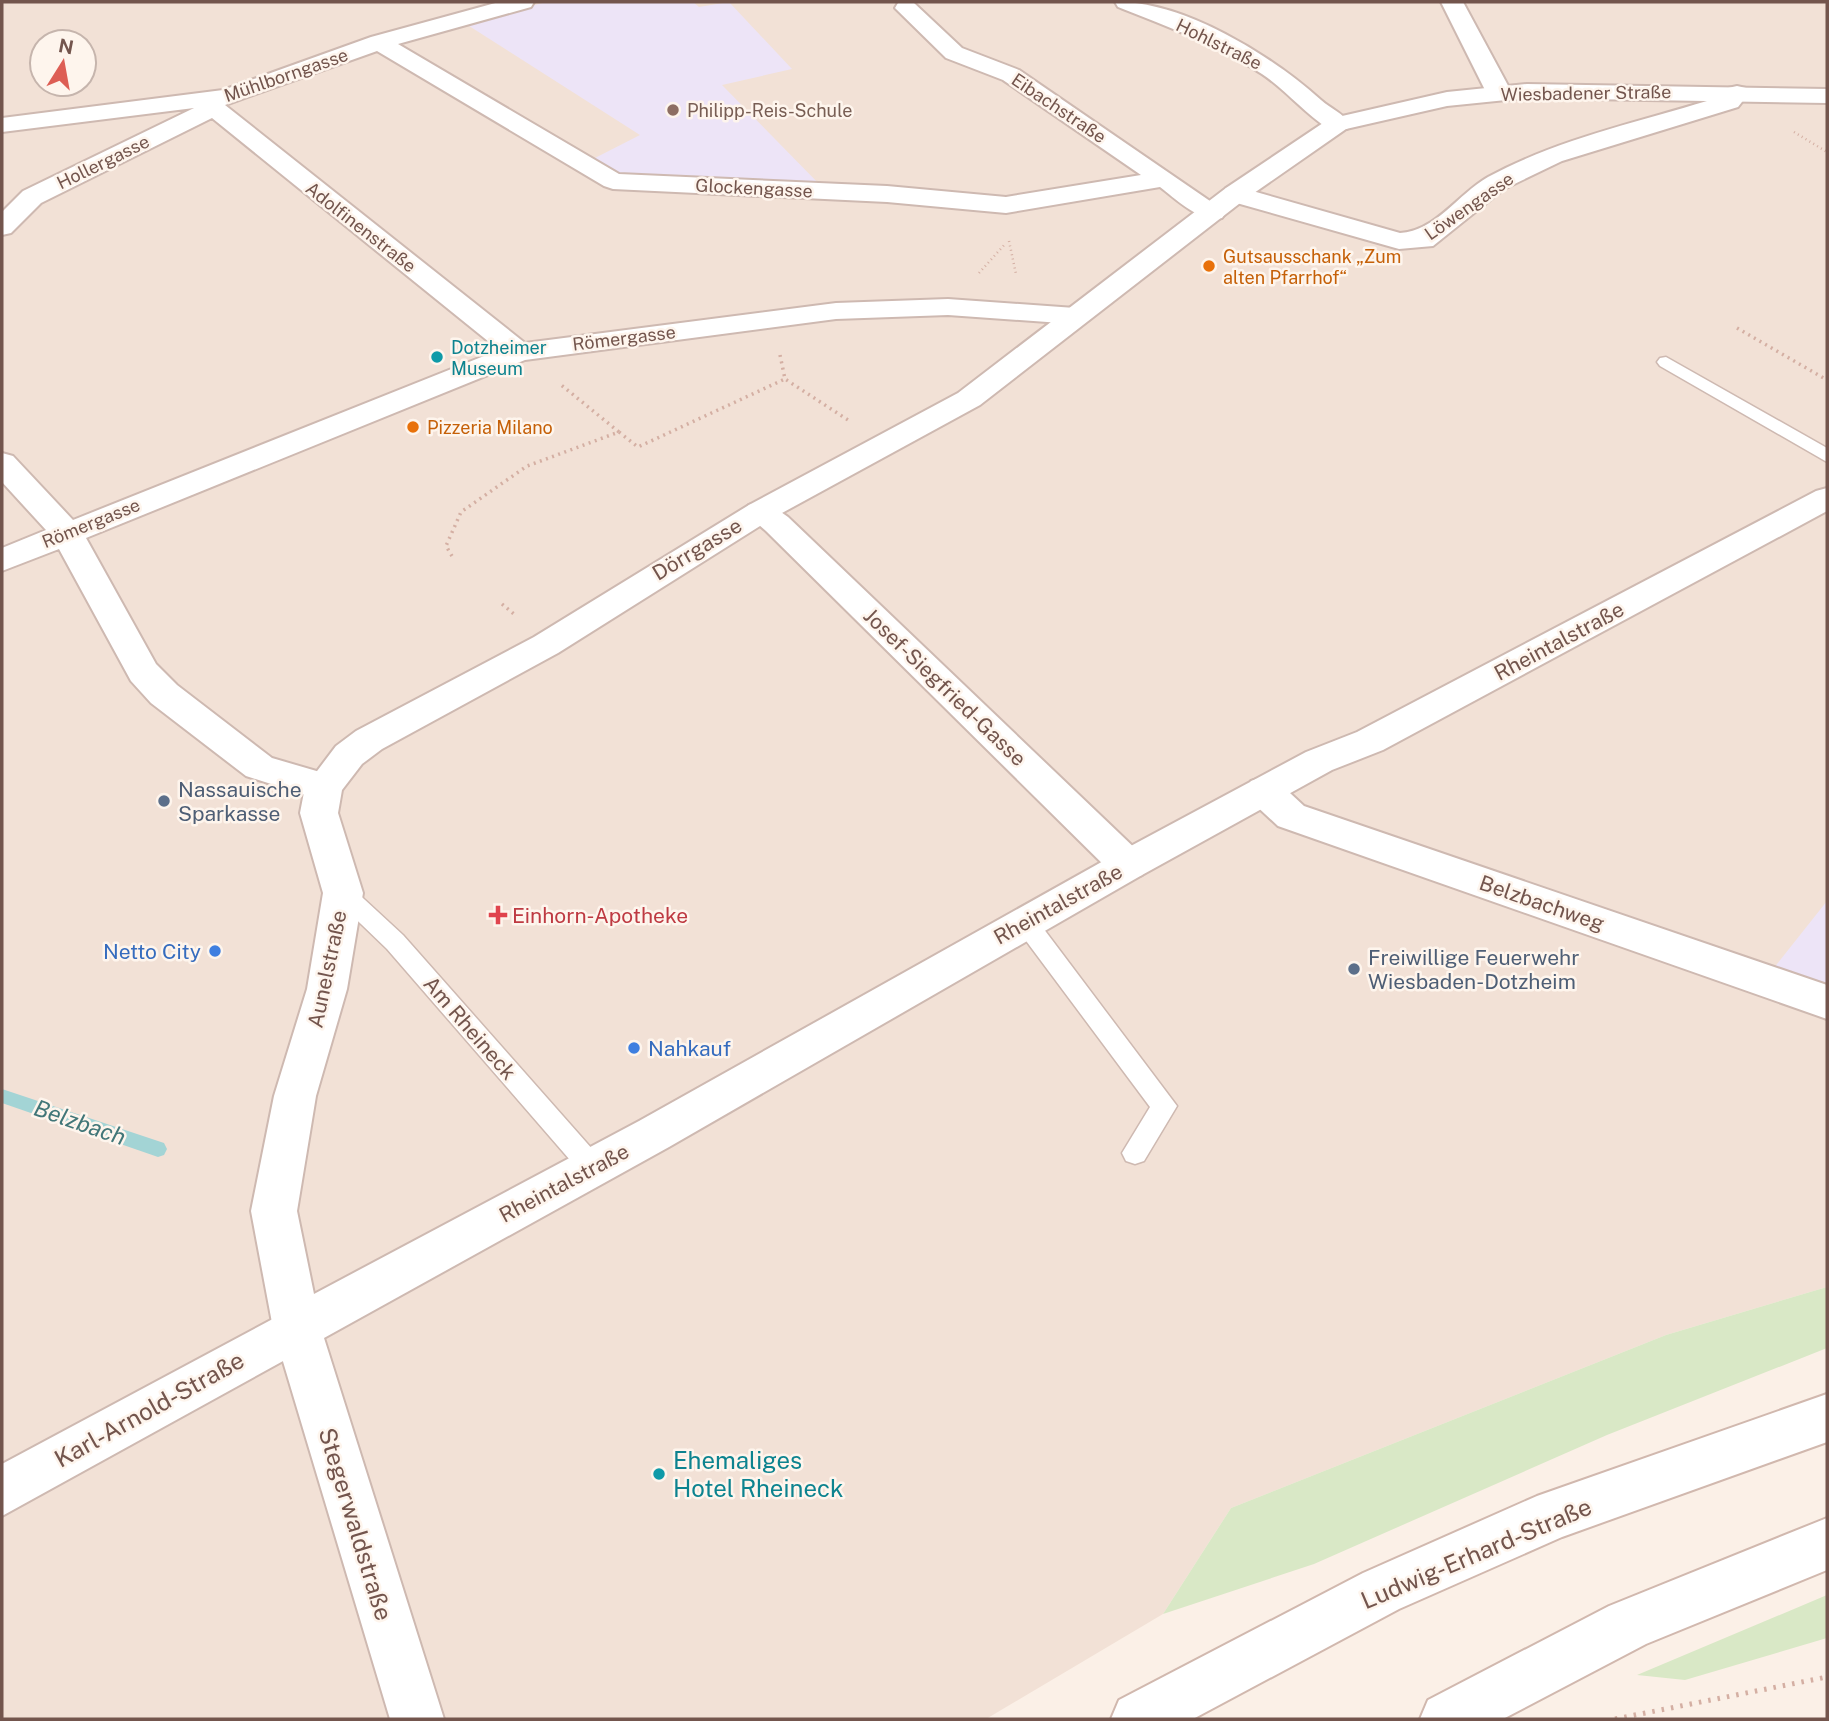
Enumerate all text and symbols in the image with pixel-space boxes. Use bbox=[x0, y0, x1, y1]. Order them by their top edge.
street label: Hohlstraße bbox=[1173, 14, 1265, 74]
north arrow bbox=[28, 28, 98, 98]
text: N bbox=[57, 34, 76, 59]
street label: Mühlborngasse bbox=[221, 44, 351, 106]
street label: Eibachstraße bbox=[1008, 69, 1110, 147]
street label: Wiesbadener Straße bbox=[1501, 81, 1671, 105]
place label: Philipp-Reis-Schule bbox=[687, 100, 852, 121]
marker: Philipp-Reis-Schule bbox=[665, 102, 681, 118]
street label: Hollergasse bbox=[53, 131, 153, 193]
street label: Löwengasse bbox=[1420, 168, 1518, 244]
street label: Glockengasse bbox=[695, 174, 813, 202]
street label: Adolfinenstraße bbox=[302, 177, 420, 277]
place label: Gutsausschank „Zum alten Pfarrhof“ bbox=[1223, 246, 1401, 288]
marker: Gutsausschank „Zum alten Pfarrhof“ bbox=[1201, 258, 1217, 274]
street label: Römergasse bbox=[571, 321, 677, 355]
place label: Dotzheimer Museum bbox=[451, 337, 547, 379]
marker: Dotzheimer Museum bbox=[429, 349, 445, 365]
place label: Pizzeria Milano bbox=[427, 417, 553, 438]
marker: Pizzeria Milano bbox=[405, 419, 421, 435]
street label: Römergasse bbox=[39, 494, 143, 552]
street label: Dörrgasse bbox=[648, 513, 746, 585]
street label: Rheintalstraße bbox=[1490, 596, 1628, 686]
street label: Josef-Siegfried-Gasse bbox=[859, 603, 1031, 771]
place label: Nassauische Sparkasse bbox=[178, 777, 302, 826]
marker: Nassauische Sparkasse bbox=[156, 793, 172, 809]
street label: Rheintalstraße bbox=[989, 858, 1127, 950]
street label: Belzbachweg bbox=[1476, 870, 1608, 936]
place label: Einhorn-Apotheke bbox=[512, 903, 688, 928]
marker: Einhorn-Apotheke bbox=[490, 907, 506, 923]
street label: Aunelstraße bbox=[302, 908, 352, 1030]
place label: Netto City bbox=[103, 939, 201, 964]
marker: Netto City bbox=[207, 943, 223, 959]
place label: Freiwillige Feuerwehr Wiesbaden-Dotzheim bbox=[1368, 945, 1579, 994]
marker: Freiwillige Feuerwehr Wiesbaden-Dotzheim bbox=[1346, 961, 1362, 977]
street label: Am Rheineck bbox=[418, 971, 522, 1085]
place label: Nahkauf bbox=[648, 1036, 731, 1061]
marker: Nahkauf bbox=[626, 1040, 642, 1056]
water label: Belzbach bbox=[31, 1094, 129, 1150]
street label: Rheintalstraße bbox=[495, 1138, 633, 1228]
street label: Karl-Arnold-Straße bbox=[49, 1345, 249, 1473]
street label: Stegerwaldstraße bbox=[313, 1424, 399, 1624]
place label: Ehemaliges Hotel Rheineck bbox=[673, 1446, 843, 1502]
marker: Ehemaliges Hotel Rheineck bbox=[651, 1466, 667, 1482]
street label: Ludwig-Erhard-Straße bbox=[1356, 1492, 1596, 1614]

